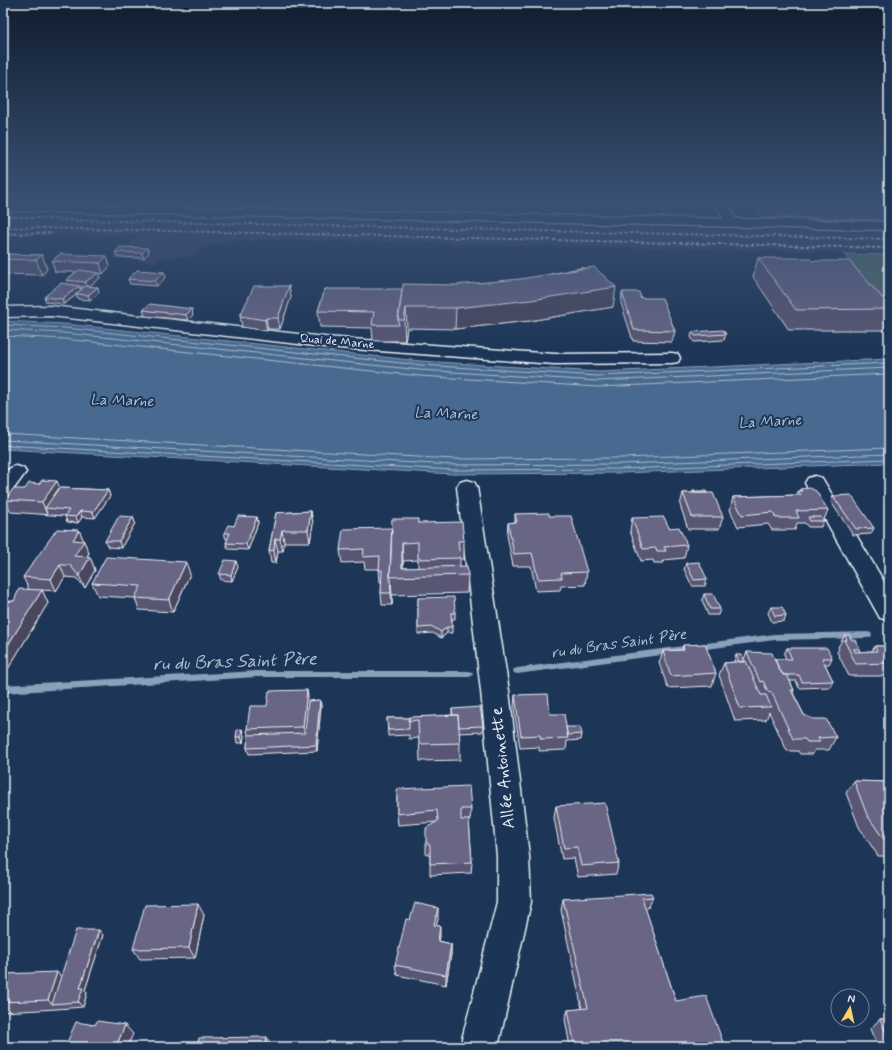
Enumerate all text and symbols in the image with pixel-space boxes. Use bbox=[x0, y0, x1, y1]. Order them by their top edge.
street label: Quai de Marne bbox=[299, 331, 375, 353]
water label: La Marne bbox=[90, 390, 155, 412]
water label: La Marne bbox=[414, 403, 479, 425]
water label: La Marne bbox=[738, 410, 803, 434]
water label: ru du Bras Saint Père bbox=[550, 625, 688, 663]
water label: ru du Bras Saint Père bbox=[153, 647, 318, 677]
street label: Allée Antoinette bbox=[486, 706, 520, 830]
north arrow bbox=[830, 988, 870, 1028]
text: N bbox=[847, 992, 856, 1007]

